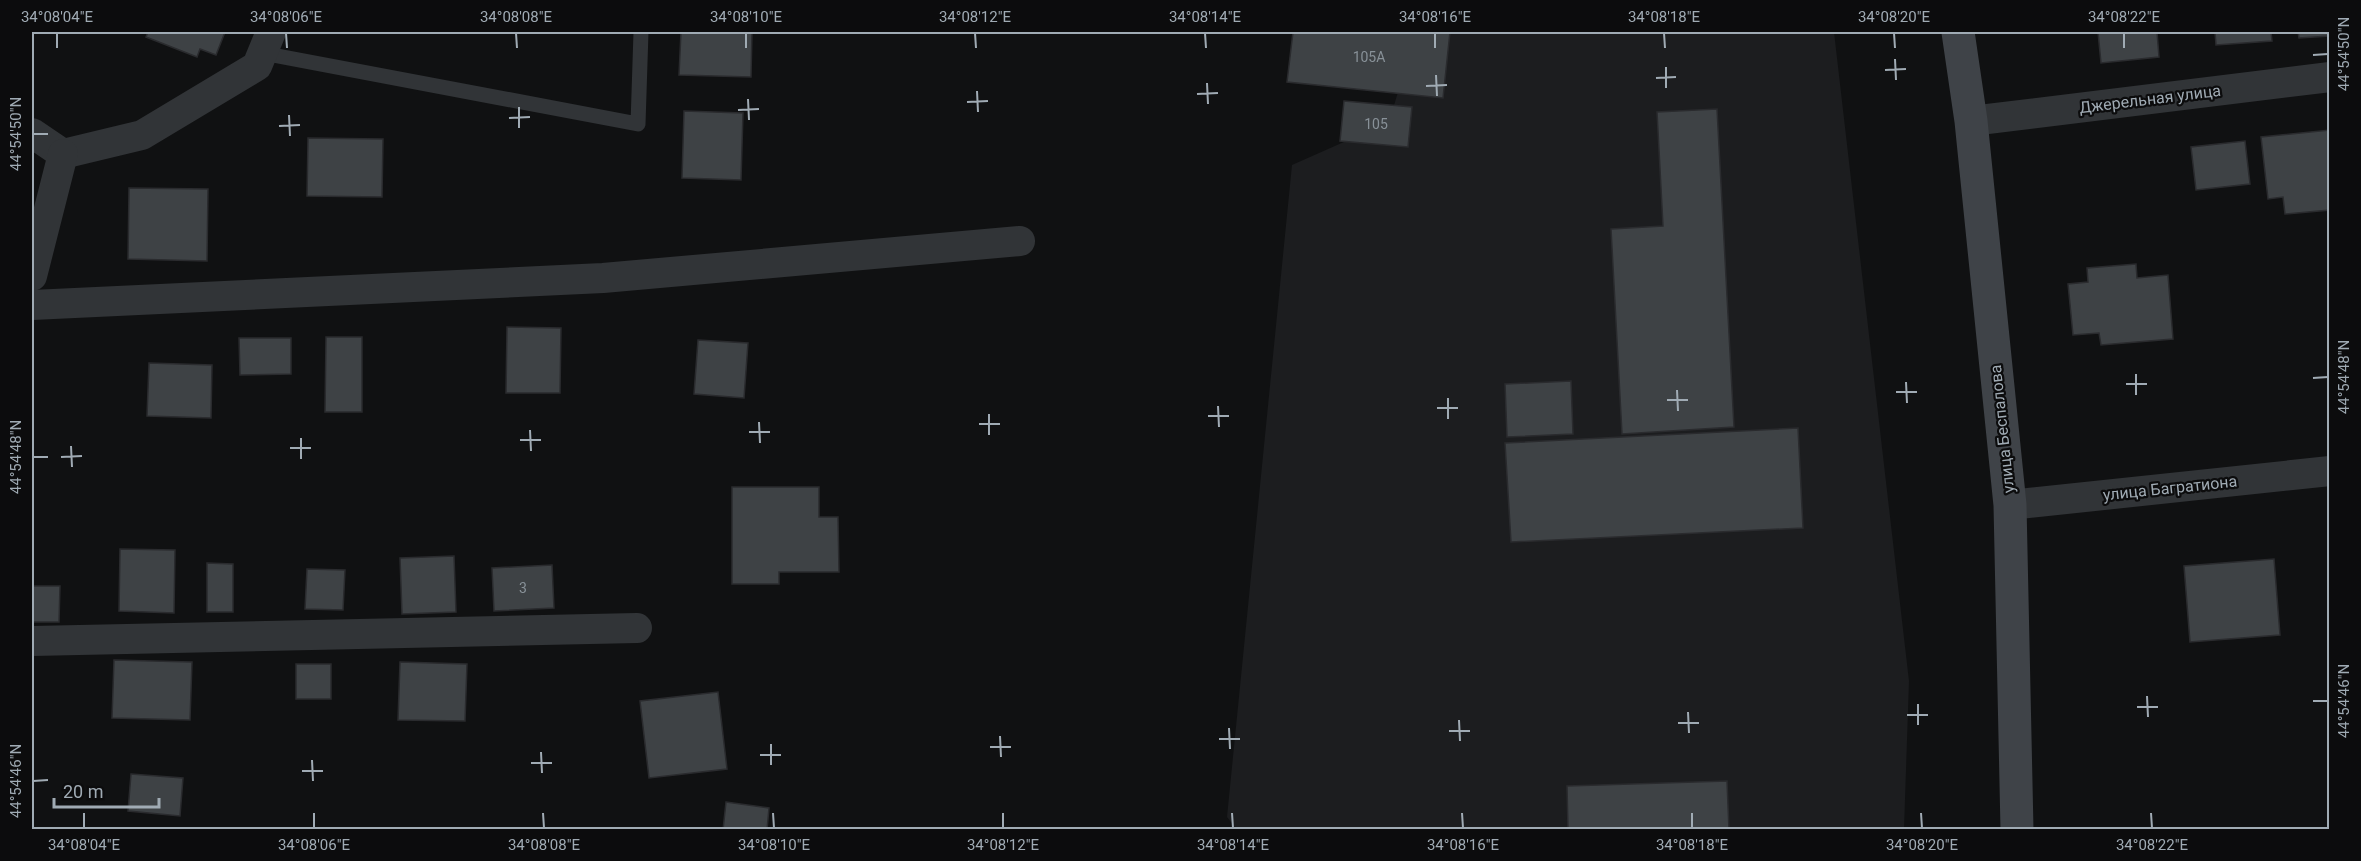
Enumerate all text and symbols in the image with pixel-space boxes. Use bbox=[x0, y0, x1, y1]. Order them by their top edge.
text: 34°08'04"E bbox=[21, 8, 94, 26]
text: 34°08'06"E bbox=[250, 8, 323, 26]
text: 34°08'08"E bbox=[480, 8, 553, 26]
text: 34°08'10"E bbox=[710, 8, 783, 26]
text: 34°08'12"E bbox=[939, 8, 1012, 26]
text: 34°08'14"E bbox=[1169, 8, 1242, 26]
text: 34°08'16"E bbox=[1399, 8, 1472, 26]
text: 34°08'18"E bbox=[1628, 8, 1701, 26]
text: 34°08'20"E bbox=[1858, 8, 1931, 26]
text: 34°08'22"E bbox=[2088, 8, 2161, 26]
text: 44°54'50"N bbox=[2335, 17, 2353, 91]
house number: 105А bbox=[1353, 49, 1385, 65]
street label: Джерельная улица bbox=[2078, 81, 2222, 117]
text: 44°54'50"N bbox=[7, 97, 25, 171]
house number: 105 bbox=[1364, 116, 1388, 132]
text: 44°54'48"N bbox=[2335, 340, 2353, 414]
street label: улица Беспалова bbox=[1986, 364, 2018, 494]
text: 44°54'48"N bbox=[7, 420, 25, 494]
street label: улица Багратиона bbox=[2102, 471, 2238, 505]
house number: 3 bbox=[519, 580, 527, 596]
text: 44°54'46"N bbox=[2335, 664, 2353, 738]
text: 44°54'46"N bbox=[7, 744, 25, 818]
scale bar bbox=[54, 771, 159, 809]
text: 20 m bbox=[63, 781, 103, 802]
text: 34°08'04"E bbox=[48, 836, 121, 854]
text: 34°08'06"E bbox=[278, 836, 351, 854]
text: 34°08'08"E bbox=[508, 836, 581, 854]
text: 34°08'10"E bbox=[738, 836, 811, 854]
text: 34°08'12"E bbox=[967, 836, 1040, 854]
text: 34°08'14"E bbox=[1197, 836, 1270, 854]
text: 34°08'16"E bbox=[1427, 836, 1500, 854]
text: 34°08'18"E bbox=[1656, 836, 1729, 854]
text: 34°08'20"E bbox=[1886, 836, 1959, 854]
text: 34°08'22"E bbox=[2116, 836, 2189, 854]

